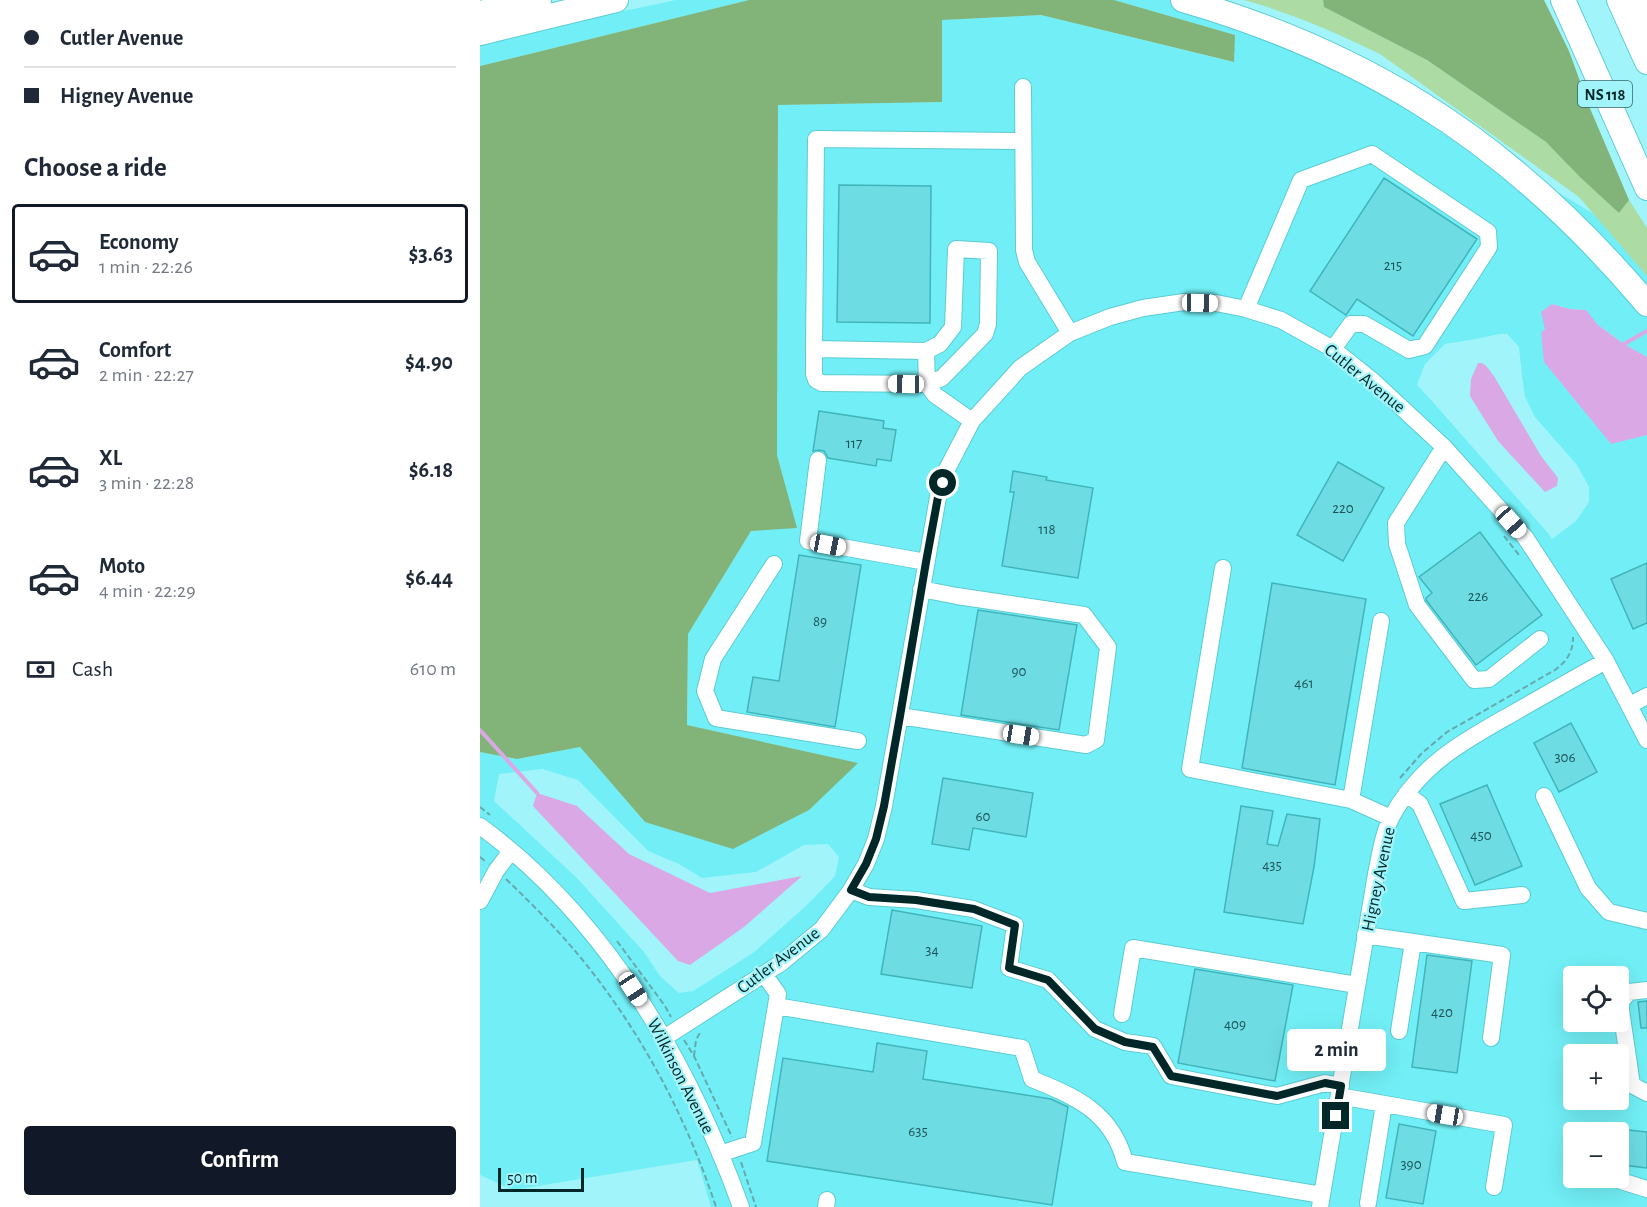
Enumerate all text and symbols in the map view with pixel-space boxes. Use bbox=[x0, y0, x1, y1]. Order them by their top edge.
text: Cutler Avenue bbox=[60, 27, 183, 49]
road number: NS 118 bbox=[1578, 81, 1632, 107]
text: Higney Avenue bbox=[60, 85, 193, 107]
text: Choose a ride bbox=[24, 154, 167, 181]
icon: car bbox=[27, 227, 81, 281]
text: Economy bbox=[99, 231, 179, 253]
text: $3.63 bbox=[408, 243, 453, 265]
text: 1 min · 22:26 bbox=[99, 257, 193, 277]
house number: 215 bbox=[1384, 258, 1402, 273]
car bbox=[1182, 294, 1218, 312]
icon: car bbox=[27, 335, 81, 389]
text: Comfort bbox=[99, 339, 171, 361]
street label: Cutler Avenue bbox=[1321, 341, 1408, 417]
text: $4.90 bbox=[405, 351, 453, 373]
text: 2 min · 22:27 bbox=[99, 365, 194, 385]
car bbox=[888, 375, 924, 393]
house number: 117 bbox=[846, 436, 862, 451]
icon: car bbox=[27, 443, 81, 497]
text: XL bbox=[99, 447, 122, 469]
text: $6.18 bbox=[409, 459, 453, 481]
route start bbox=[929, 469, 956, 496]
text: 3 min · 22:28 bbox=[99, 473, 194, 493]
house number: 220 bbox=[1332, 501, 1354, 516]
car bbox=[1492, 503, 1530, 541]
house number: 118 bbox=[1038, 522, 1056, 537]
car bbox=[809, 533, 847, 557]
icon: car bbox=[27, 551, 81, 605]
text: Moto bbox=[99, 555, 145, 577]
text: $6.44 bbox=[405, 567, 453, 589]
text: 4 min · 22:29 bbox=[99, 581, 196, 601]
house number: 226 bbox=[1468, 589, 1488, 604]
house number: 89 bbox=[813, 614, 827, 629]
icon: cash bbox=[24, 653, 57, 686]
text: Cash bbox=[72, 658, 113, 680]
text: 610 m bbox=[410, 659, 456, 679]
house number: 90 bbox=[1012, 664, 1027, 679]
house number: 461 bbox=[1294, 676, 1314, 691]
car bbox=[1002, 723, 1040, 747]
house number: 306 bbox=[1554, 750, 1576, 765]
house number: 60 bbox=[976, 809, 991, 824]
street label: Higney Avenue bbox=[1359, 825, 1399, 933]
house number: 450 bbox=[1470, 828, 1492, 843]
house number: 435 bbox=[1262, 858, 1282, 873]
street label: Cutler Avenue bbox=[734, 924, 823, 997]
house number: 34 bbox=[925, 943, 939, 958]
map controls bbox=[1563, 966, 1629, 1188]
button: locate bbox=[1563, 966, 1629, 1032]
car bbox=[616, 969, 650, 1009]
house number: 420 bbox=[1431, 1005, 1453, 1020]
street label: Wilkinson Avenue bbox=[643, 1016, 717, 1137]
house number: 409 bbox=[1224, 1017, 1246, 1032]
callout: 2 min bbox=[1286, 1029, 1386, 1071]
text: 2 min bbox=[1314, 1040, 1359, 1060]
button: + bbox=[1563, 1044, 1629, 1110]
route end bbox=[1322, 1102, 1349, 1129]
car bbox=[1426, 1103, 1464, 1127]
button: − bbox=[1563, 1122, 1629, 1188]
house number: 635 bbox=[908, 1124, 928, 1139]
button: Confirm bbox=[24, 1126, 456, 1195]
house number: 390 bbox=[1400, 1157, 1422, 1172]
scale bar bbox=[498, 1165, 584, 1192]
text: 50 m bbox=[507, 1170, 538, 1186]

